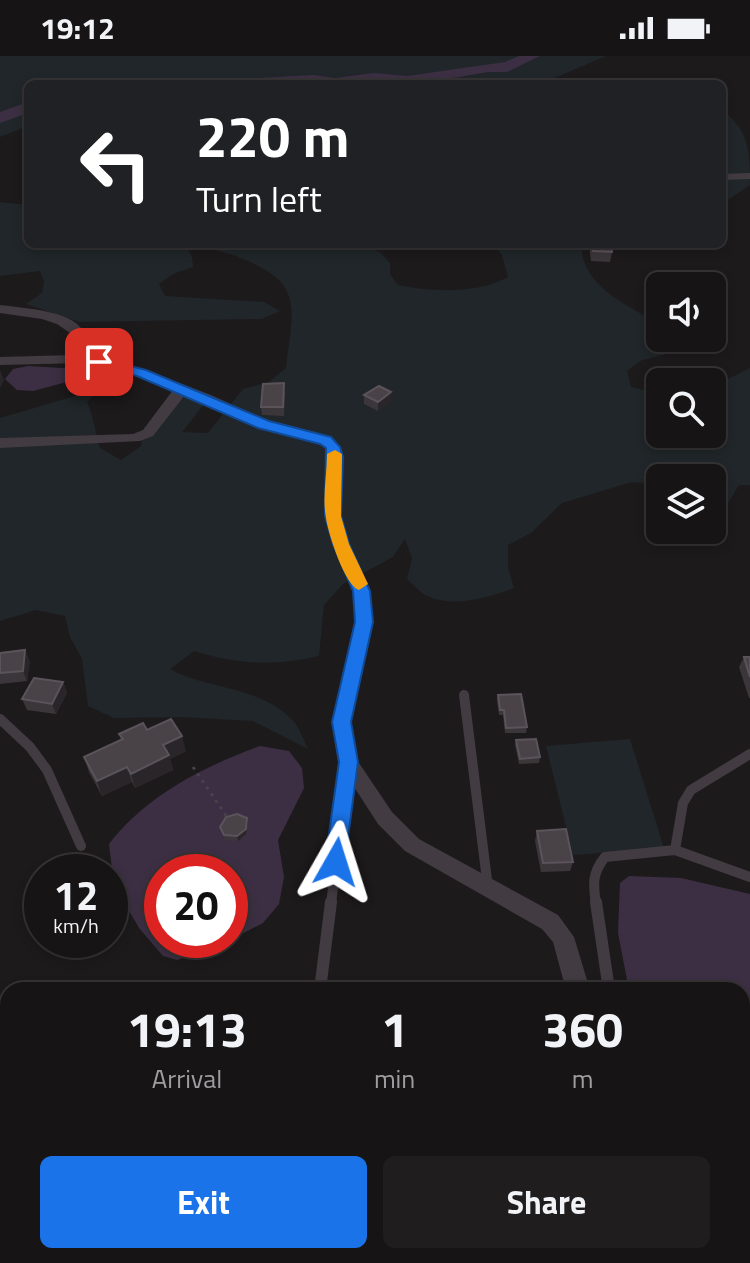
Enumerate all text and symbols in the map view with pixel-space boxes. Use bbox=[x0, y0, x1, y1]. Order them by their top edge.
text: 19:12 bbox=[40, 5, 115, 51]
text: 220 m bbox=[196, 94, 349, 179]
icon: left bbox=[64, 112, 168, 216]
text: Turn left bbox=[196, 171, 322, 226]
map controls bbox=[646, 272, 726, 544]
button: sound bbox=[646, 272, 726, 352]
pin bbox=[65, 328, 133, 396]
icon: arrive bbox=[77, 340, 121, 384]
button: search bbox=[646, 368, 726, 448]
button: layers bbox=[646, 464, 726, 544]
position arrow bbox=[294, 820, 378, 904]
speed limit sign: 20 bbox=[144, 854, 248, 958]
text: 12 bbox=[54, 865, 98, 926]
text: km/h bbox=[53, 910, 99, 941]
text: 19:13 bbox=[127, 993, 247, 1066]
text: 1 bbox=[381, 993, 408, 1066]
text: 360 bbox=[542, 993, 623, 1066]
text: Arrival bbox=[152, 1059, 222, 1098]
text: min bbox=[374, 1059, 415, 1098]
text: m bbox=[572, 1059, 594, 1098]
button: Exit bbox=[40, 1156, 367, 1248]
button: Share bbox=[383, 1156, 710, 1248]

